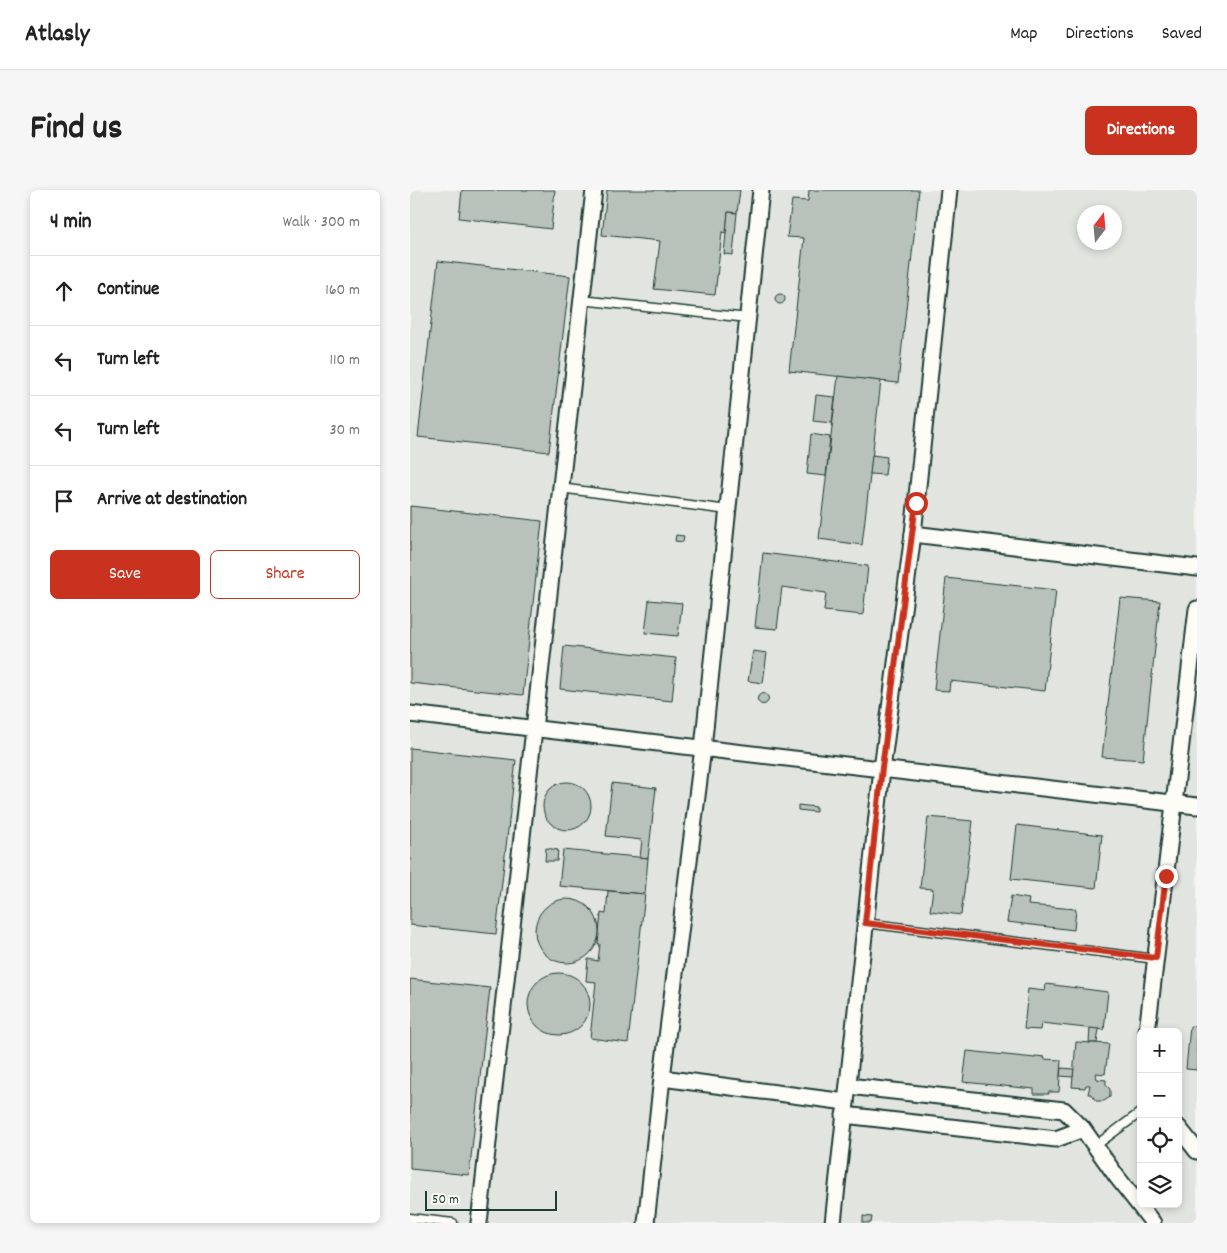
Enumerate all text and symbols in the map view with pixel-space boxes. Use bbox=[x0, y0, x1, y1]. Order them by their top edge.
text: Atlasly bbox=[25, 18, 89, 52]
text: Map bbox=[1010, 22, 1037, 47]
text: Directions bbox=[1065, 22, 1134, 47]
text: Saved bbox=[1162, 22, 1202, 47]
text: Find us bbox=[30, 105, 122, 155]
button: Directions bbox=[1085, 106, 1197, 155]
north arrow bbox=[1077, 205, 1122, 250]
text: 4 min bbox=[50, 208, 92, 238]
text: Walk · 300 m bbox=[283, 211, 360, 234]
icon: ahead bbox=[50, 277, 78, 305]
text: Continue bbox=[97, 277, 159, 304]
text: 160 m bbox=[325, 279, 360, 302]
icon: left bbox=[50, 347, 78, 375]
text: Turn left bbox=[97, 347, 160, 374]
text: 110 m bbox=[330, 349, 360, 372]
icon: left bbox=[50, 417, 78, 445]
text: Turn left bbox=[97, 417, 160, 444]
text: 30 m bbox=[330, 419, 360, 442]
icon: arrive bbox=[50, 487, 78, 515]
text: Arrive at destination bbox=[97, 487, 247, 514]
route start bbox=[905, 492, 928, 515]
button: Save bbox=[50, 550, 200, 599]
button: Share bbox=[210, 550, 360, 599]
route end bbox=[1155, 865, 1178, 888]
map controls bbox=[1137, 1028, 1182, 1208]
button: + bbox=[1137, 1028, 1182, 1073]
button: − bbox=[1137, 1073, 1182, 1118]
button: locate bbox=[1137, 1118, 1182, 1163]
button: layers bbox=[1137, 1163, 1182, 1208]
scale bar bbox=[425, 1188, 558, 1211]
text: 50 m bbox=[432, 1190, 459, 1210]

